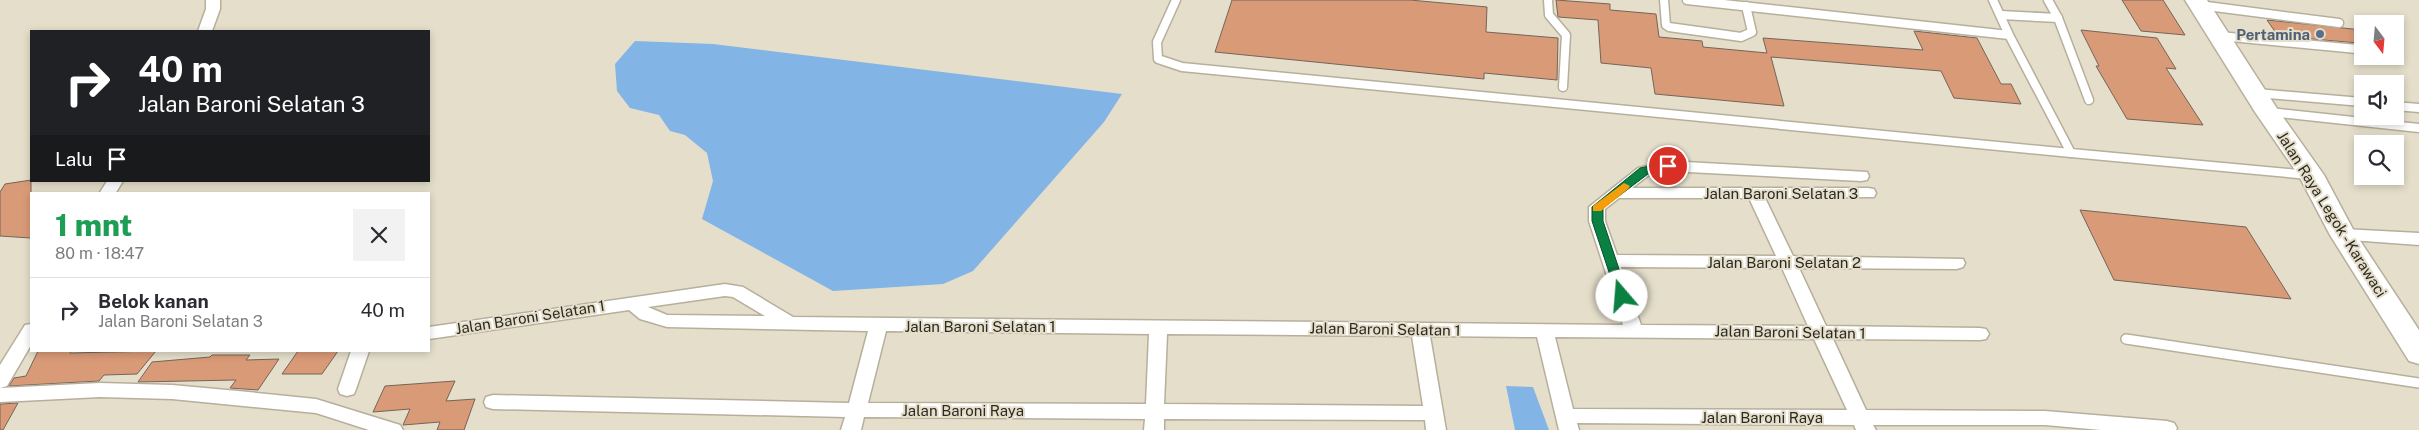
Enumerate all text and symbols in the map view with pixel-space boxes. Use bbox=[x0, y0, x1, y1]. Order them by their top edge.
north arrow bbox=[2354, 15, 2404, 65]
map controls bbox=[2354, 15, 2404, 185]
place label: Pertamina bbox=[2236, 26, 2310, 43]
marker: Pertamina bbox=[2314, 28, 2326, 40]
text: 40 m bbox=[138, 49, 223, 90]
icon: right bbox=[55, 50, 120, 115]
button: sound bbox=[2354, 75, 2404, 125]
text: Jalan Baroni Selatan 3 bbox=[138, 91, 365, 117]
street label: Jalan Raya Legok - Karawaci bbox=[2274, 128, 2390, 300]
button: search bbox=[2354, 135, 2404, 185]
icon: arrive bbox=[103, 145, 131, 173]
pin bbox=[1647, 145, 1689, 187]
text: Lalu bbox=[55, 148, 93, 170]
icon: arrive bbox=[1654, 152, 1682, 180]
street label: Jalan Baroni Selatan 3 bbox=[1704, 185, 1858, 202]
text: 1 mnt bbox=[55, 207, 132, 243]
button: close bbox=[353, 209, 405, 261]
text: 80 m · 18:47 bbox=[55, 244, 144, 263]
street label: Jalan Baroni Selatan 2 bbox=[1707, 254, 1861, 271]
position arrow bbox=[1595, 269, 1647, 321]
text: Belok kanan bbox=[98, 290, 209, 312]
icon: right bbox=[55, 296, 83, 324]
street label: Jalan Baroni Selatan 1 bbox=[454, 297, 606, 337]
text: 40 m bbox=[360, 299, 405, 321]
text: Jalan Baroni Selatan 3 bbox=[98, 312, 263, 331]
street label: Jalan Baroni Selatan 1 bbox=[904, 318, 1056, 335]
street label: Jalan Baroni Selatan 1 bbox=[1309, 319, 1461, 339]
street label: Jalan Baroni Selatan 1 bbox=[1714, 322, 1866, 342]
street label: Jalan Baroni Raya bbox=[902, 402, 1024, 419]
street label: Jalan Baroni Raya bbox=[1701, 409, 1823, 426]

